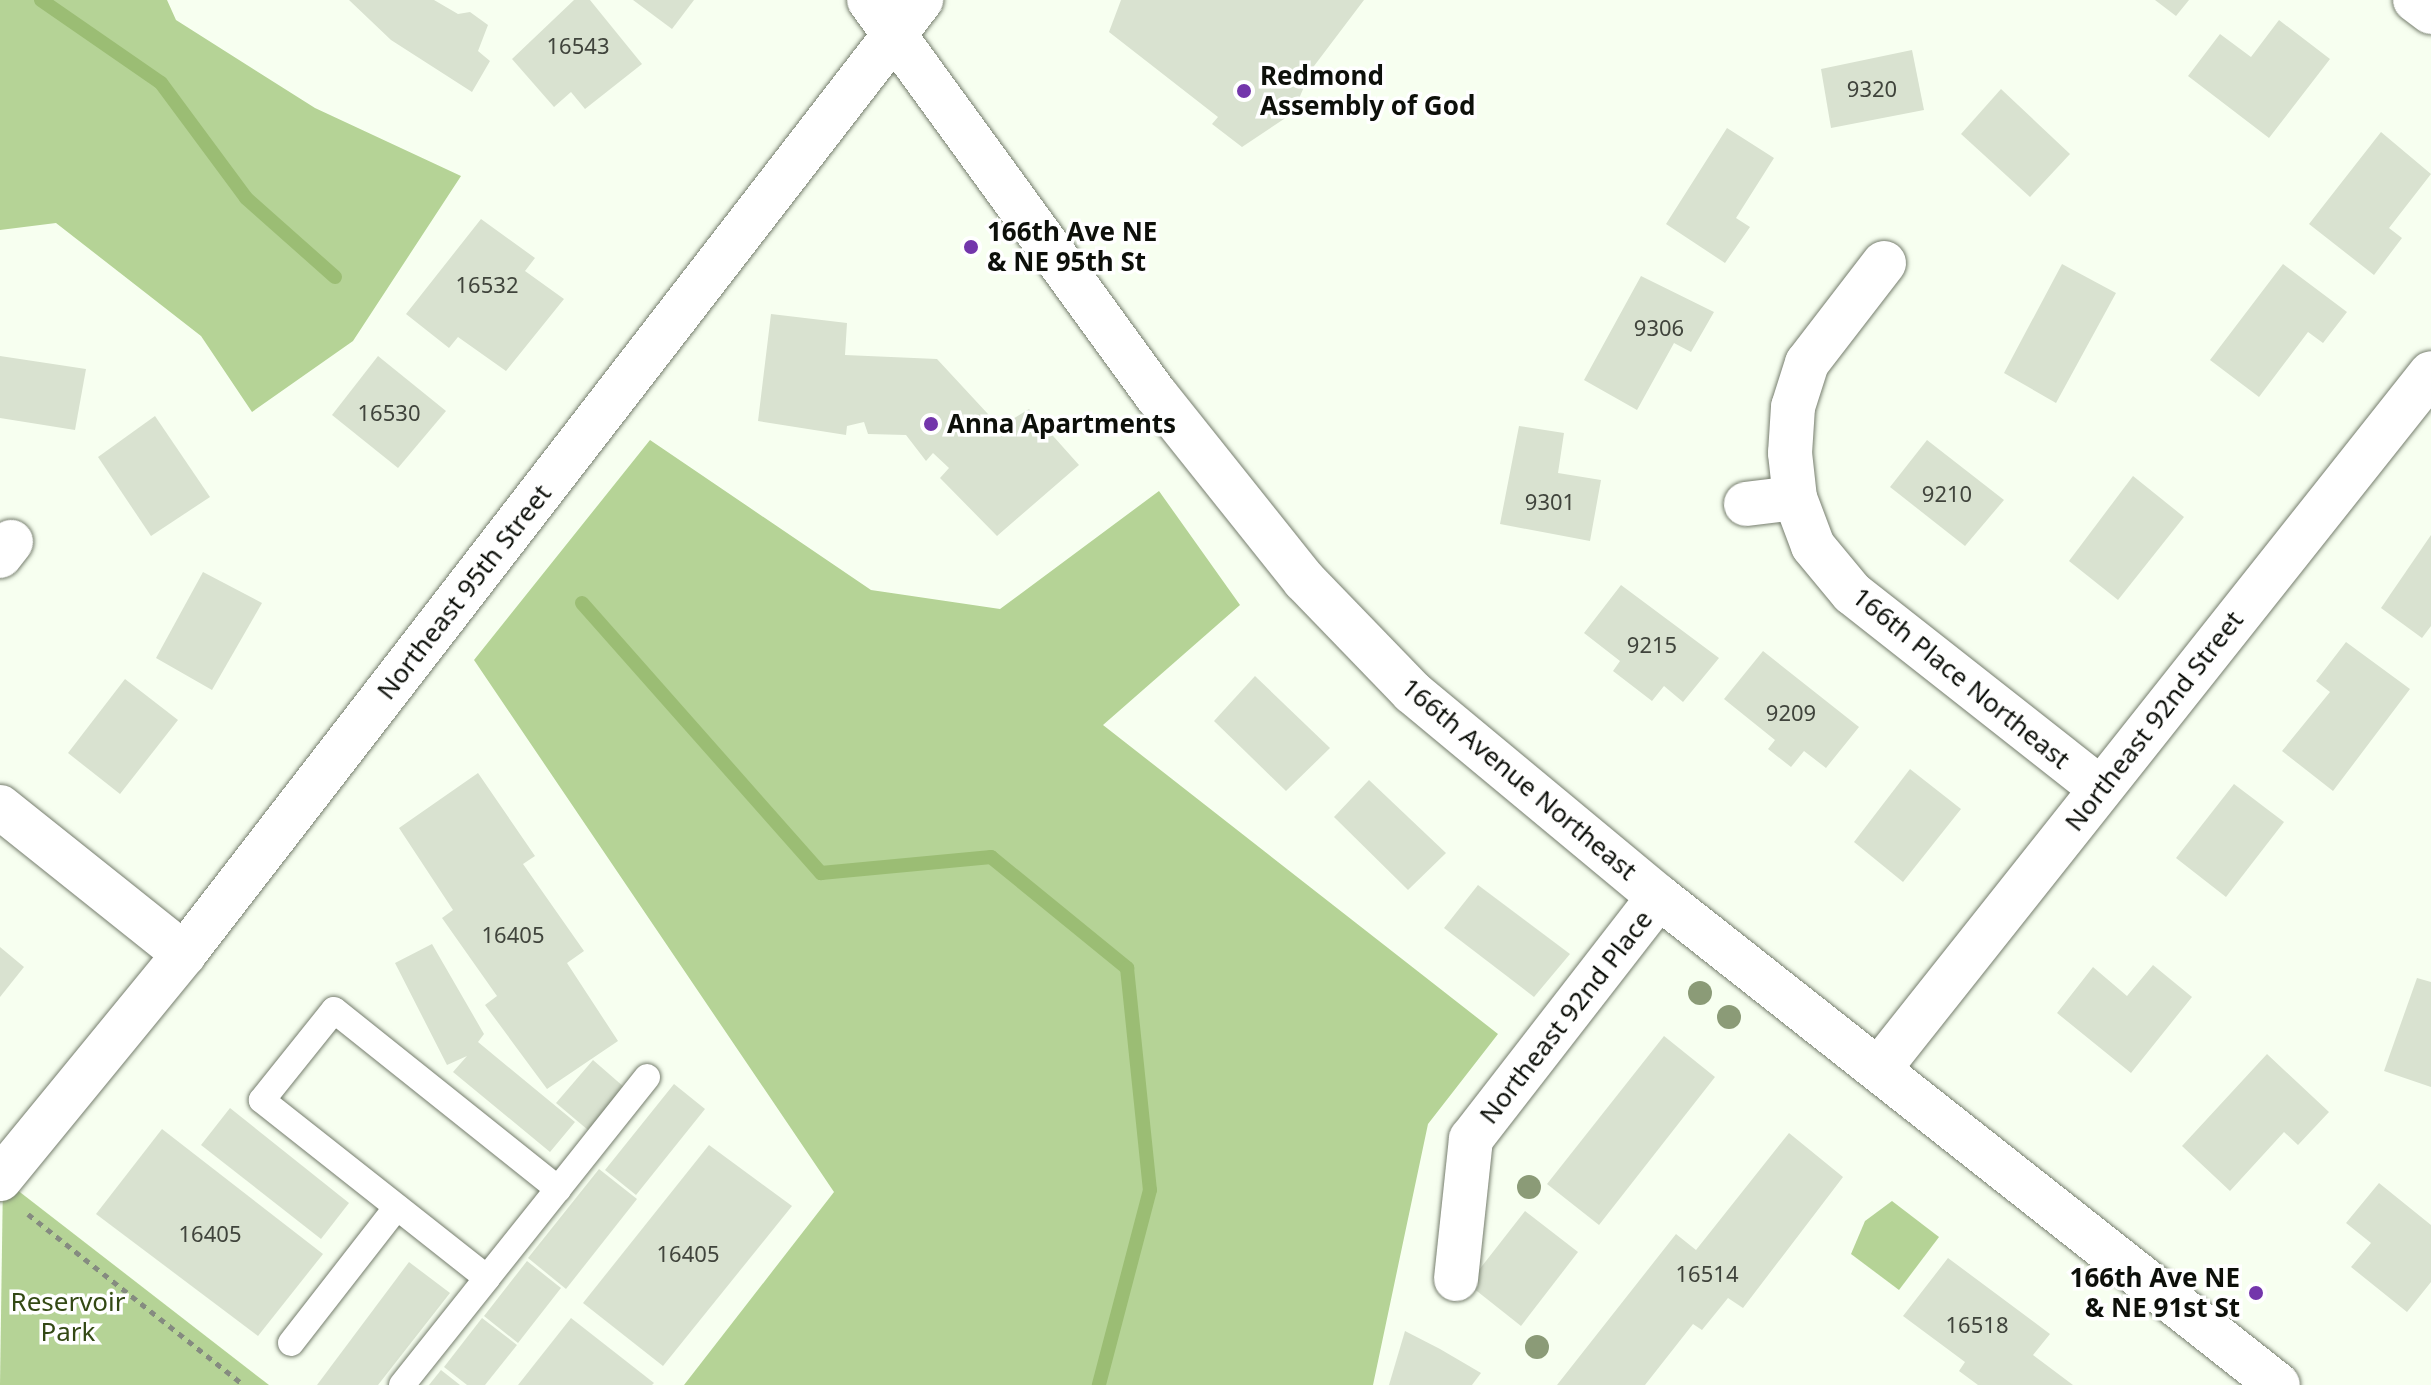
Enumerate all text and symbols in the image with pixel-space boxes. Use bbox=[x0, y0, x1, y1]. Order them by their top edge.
house number: 16543 bbox=[547, 33, 609, 59]
place label: Redmond Assembly of God bbox=[1260, 60, 1475, 122]
house number: 9320 bbox=[1847, 76, 1897, 102]
marker: Redmond Assembly of God bbox=[1235, 82, 1253, 100]
place label: 166th Ave NE & NE 95th St bbox=[987, 216, 1157, 278]
marker: 166th Ave NE & NE 95th St bbox=[962, 238, 980, 256]
house number: 16532 bbox=[456, 272, 518, 298]
house number: 9306 bbox=[1634, 315, 1684, 341]
house number: 16530 bbox=[358, 400, 420, 426]
place label: Anna Apartments bbox=[947, 408, 1176, 440]
marker: Anna Apartments bbox=[922, 415, 940, 433]
street label: Northeast 95th Street bbox=[370, 478, 558, 706]
house number: 9210 bbox=[1922, 481, 1972, 507]
house number: 9301 bbox=[1525, 489, 1575, 515]
street label: 166th Place Northeast bbox=[1846, 581, 2076, 775]
street label: Northeast 92nd Street bbox=[2058, 605, 2250, 837]
house number: 9215 bbox=[1627, 632, 1677, 658]
street label: 166th Avenue Northeast bbox=[1395, 671, 1643, 887]
house number: 9209 bbox=[1766, 700, 1816, 726]
street label: Northeast 92nd Place bbox=[1473, 904, 1659, 1130]
house number: 16405 bbox=[482, 922, 544, 948]
house number: 16405 bbox=[179, 1221, 241, 1247]
house number: 16405 bbox=[657, 1241, 719, 1267]
house number: 16514 bbox=[1676, 1261, 1738, 1287]
place label: 166th Ave NE & NE 91st St bbox=[2070, 1262, 2240, 1324]
marker: 166th Ave NE & NE 91st St bbox=[2247, 1284, 2265, 1302]
park label: Reservoir Park bbox=[10, 1286, 126, 1348]
house number: 16518 bbox=[1946, 1312, 2008, 1338]

